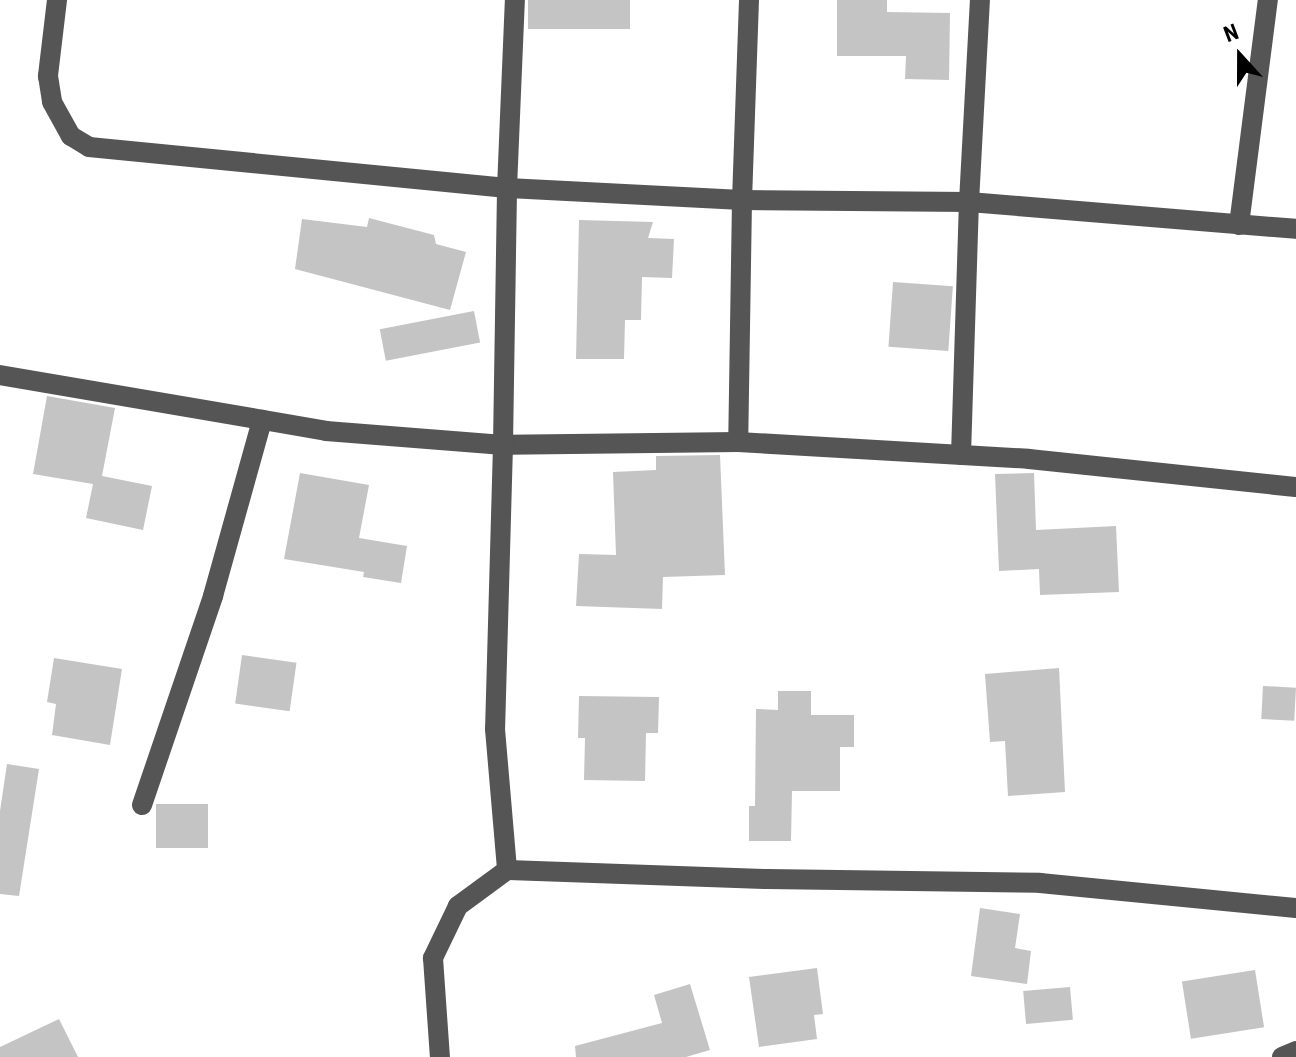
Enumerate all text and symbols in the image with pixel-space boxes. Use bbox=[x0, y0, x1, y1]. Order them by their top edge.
north arrow bbox=[1200, 16, 1280, 96]
text: N bbox=[1220, 19, 1242, 47]

